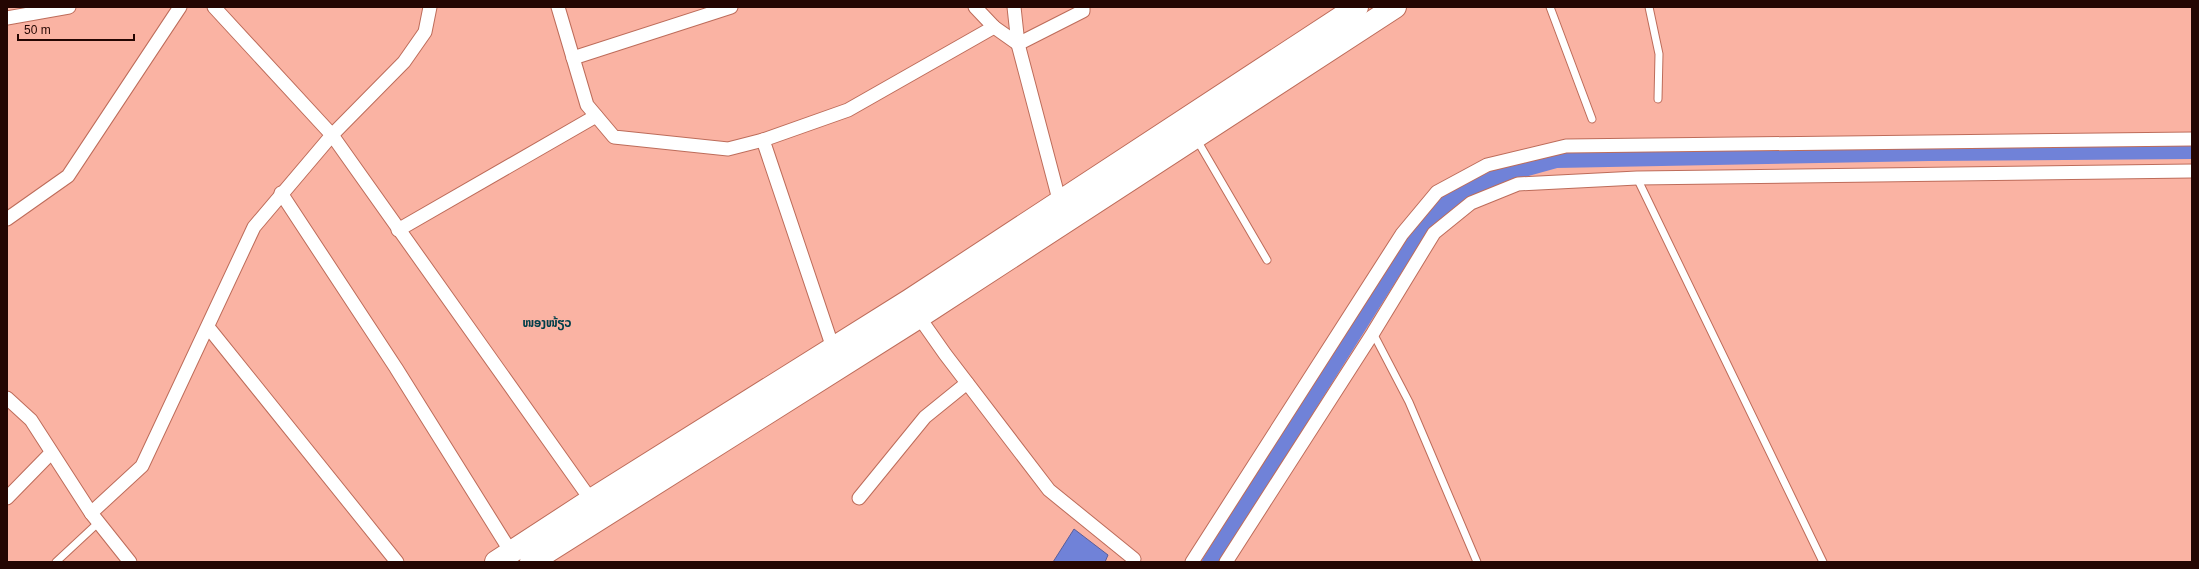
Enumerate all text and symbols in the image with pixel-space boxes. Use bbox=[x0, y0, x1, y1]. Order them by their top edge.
scale bar bbox=[18, 16, 134, 42]
text: 50 m bbox=[24, 23, 51, 37]
district label: ໜອງໜ້ຽວ bbox=[522, 316, 572, 331]

